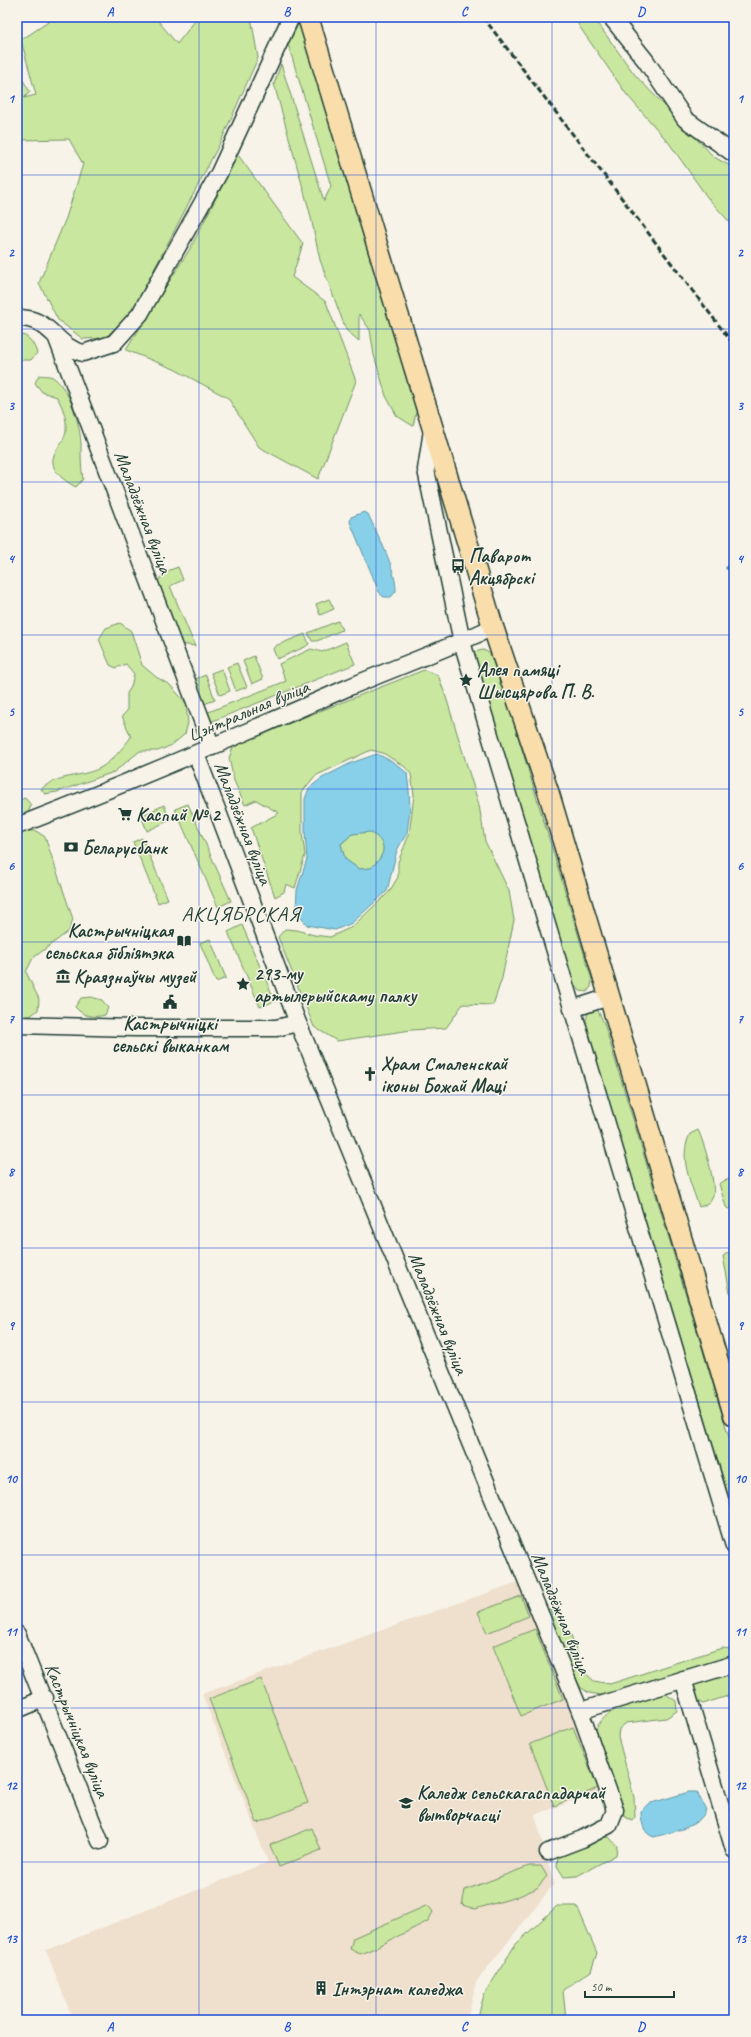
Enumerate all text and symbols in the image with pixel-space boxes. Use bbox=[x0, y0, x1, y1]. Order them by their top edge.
text: A bbox=[107, 4, 115, 20]
text: B bbox=[284, 4, 292, 20]
text: C bbox=[461, 4, 469, 20]
text: D bbox=[637, 4, 646, 20]
text: 1 bbox=[8, 91, 16, 107]
text: 1 bbox=[737, 91, 745, 107]
text: 2 bbox=[8, 245, 15, 261]
text: 2 bbox=[737, 245, 744, 261]
text: 3 bbox=[8, 398, 15, 414]
text: 3 bbox=[737, 398, 744, 414]
street label: Маладзёжная вуліца bbox=[109, 447, 178, 579]
place label: Паварот Акцябрскі bbox=[469, 544, 536, 590]
text: 4 bbox=[8, 551, 16, 567]
text: 4 bbox=[737, 551, 745, 567]
bus stop icon: Паварот Акцябрскі bbox=[450, 558, 466, 574]
place label: Алея памяці Шысцярова П. В. bbox=[477, 658, 594, 704]
place icon: Алея памяці Шысцярова П. В. bbox=[458, 672, 474, 688]
street label: Цэнтральная вуліца bbox=[184, 674, 314, 747]
text: 5 bbox=[8, 704, 15, 720]
text: 5 bbox=[737, 704, 744, 720]
street label: Маладзёжная вуліца bbox=[209, 758, 278, 890]
place label: Каспий № 2 bbox=[136, 803, 222, 827]
supermarket icon: Каспий № 2 bbox=[117, 806, 133, 822]
place label: Беларусбанк bbox=[82, 836, 168, 860]
bank icon: Беларусбанк bbox=[63, 839, 79, 855]
text: 6 bbox=[8, 858, 15, 874]
text: 6 bbox=[737, 858, 744, 874]
district label: АКЦЯБРСКАЯ bbox=[181, 901, 303, 927]
place label: Кастрычніцкая сельская бібліятэка bbox=[45, 919, 175, 965]
library icon: Кастрычніцкая сельская бібліятэка bbox=[176, 933, 192, 949]
place label: 293-му артылерыйскаму палку bbox=[254, 962, 419, 1008]
place label: Краязнаўчы музей bbox=[74, 965, 198, 989]
museum icon: Краязнаўчы музей bbox=[55, 968, 71, 984]
place icon: 293-му артылерыйскаму палку bbox=[235, 976, 251, 992]
public building icon: Кастрычніцкі сельскі выканкам bbox=[162, 994, 178, 1010]
text: 7 bbox=[8, 1011, 15, 1027]
text: 7 bbox=[737, 1011, 744, 1027]
place label: Кастрычніцкі сельскі выканкам bbox=[112, 1012, 230, 1058]
place label: Храм Смаленскай іконы Божай Маці bbox=[381, 1052, 509, 1098]
church icon: Храм Смаленскай іконы Божай Маці bbox=[362, 1066, 378, 1082]
text: 8 bbox=[8, 1164, 16, 1180]
text: 8 bbox=[737, 1164, 745, 1180]
street label: Маладзёжная вуліца bbox=[403, 1249, 474, 1380]
text: 9 bbox=[8, 1318, 15, 1334]
text: 9 bbox=[737, 1318, 744, 1334]
text: 10 bbox=[5, 1471, 18, 1487]
text: 10 bbox=[734, 1471, 747, 1487]
street label: Маладзёжная вуліца bbox=[526, 1549, 597, 1680]
text: 11 bbox=[5, 1624, 19, 1640]
text: 11 bbox=[734, 1624, 748, 1640]
street label: Кастрычніцкая вуліца bbox=[39, 1660, 116, 1802]
text: 12 bbox=[5, 1778, 18, 1794]
text: 12 bbox=[734, 1778, 747, 1794]
place label: Каледж сельскагаспадарчай вытворчасці bbox=[417, 1781, 607, 1827]
school or university icon: Каледж сельскагаспадарчай вытворчасці bbox=[398, 1795, 414, 1811]
text: 13 bbox=[5, 1931, 18, 1947]
text: 13 bbox=[734, 1931, 747, 1947]
scale bar bbox=[585, 1973, 674, 1999]
place label: Інтэрнат каледжа bbox=[332, 1977, 463, 2001]
text: 50 m bbox=[591, 1979, 613, 1995]
building icon: Інтэрнат каледжа bbox=[313, 1980, 329, 1996]
text: A bbox=[107, 2019, 115, 2035]
text: B bbox=[284, 2019, 292, 2035]
text: C bbox=[461, 2019, 469, 2035]
text: D bbox=[637, 2019, 646, 2035]

